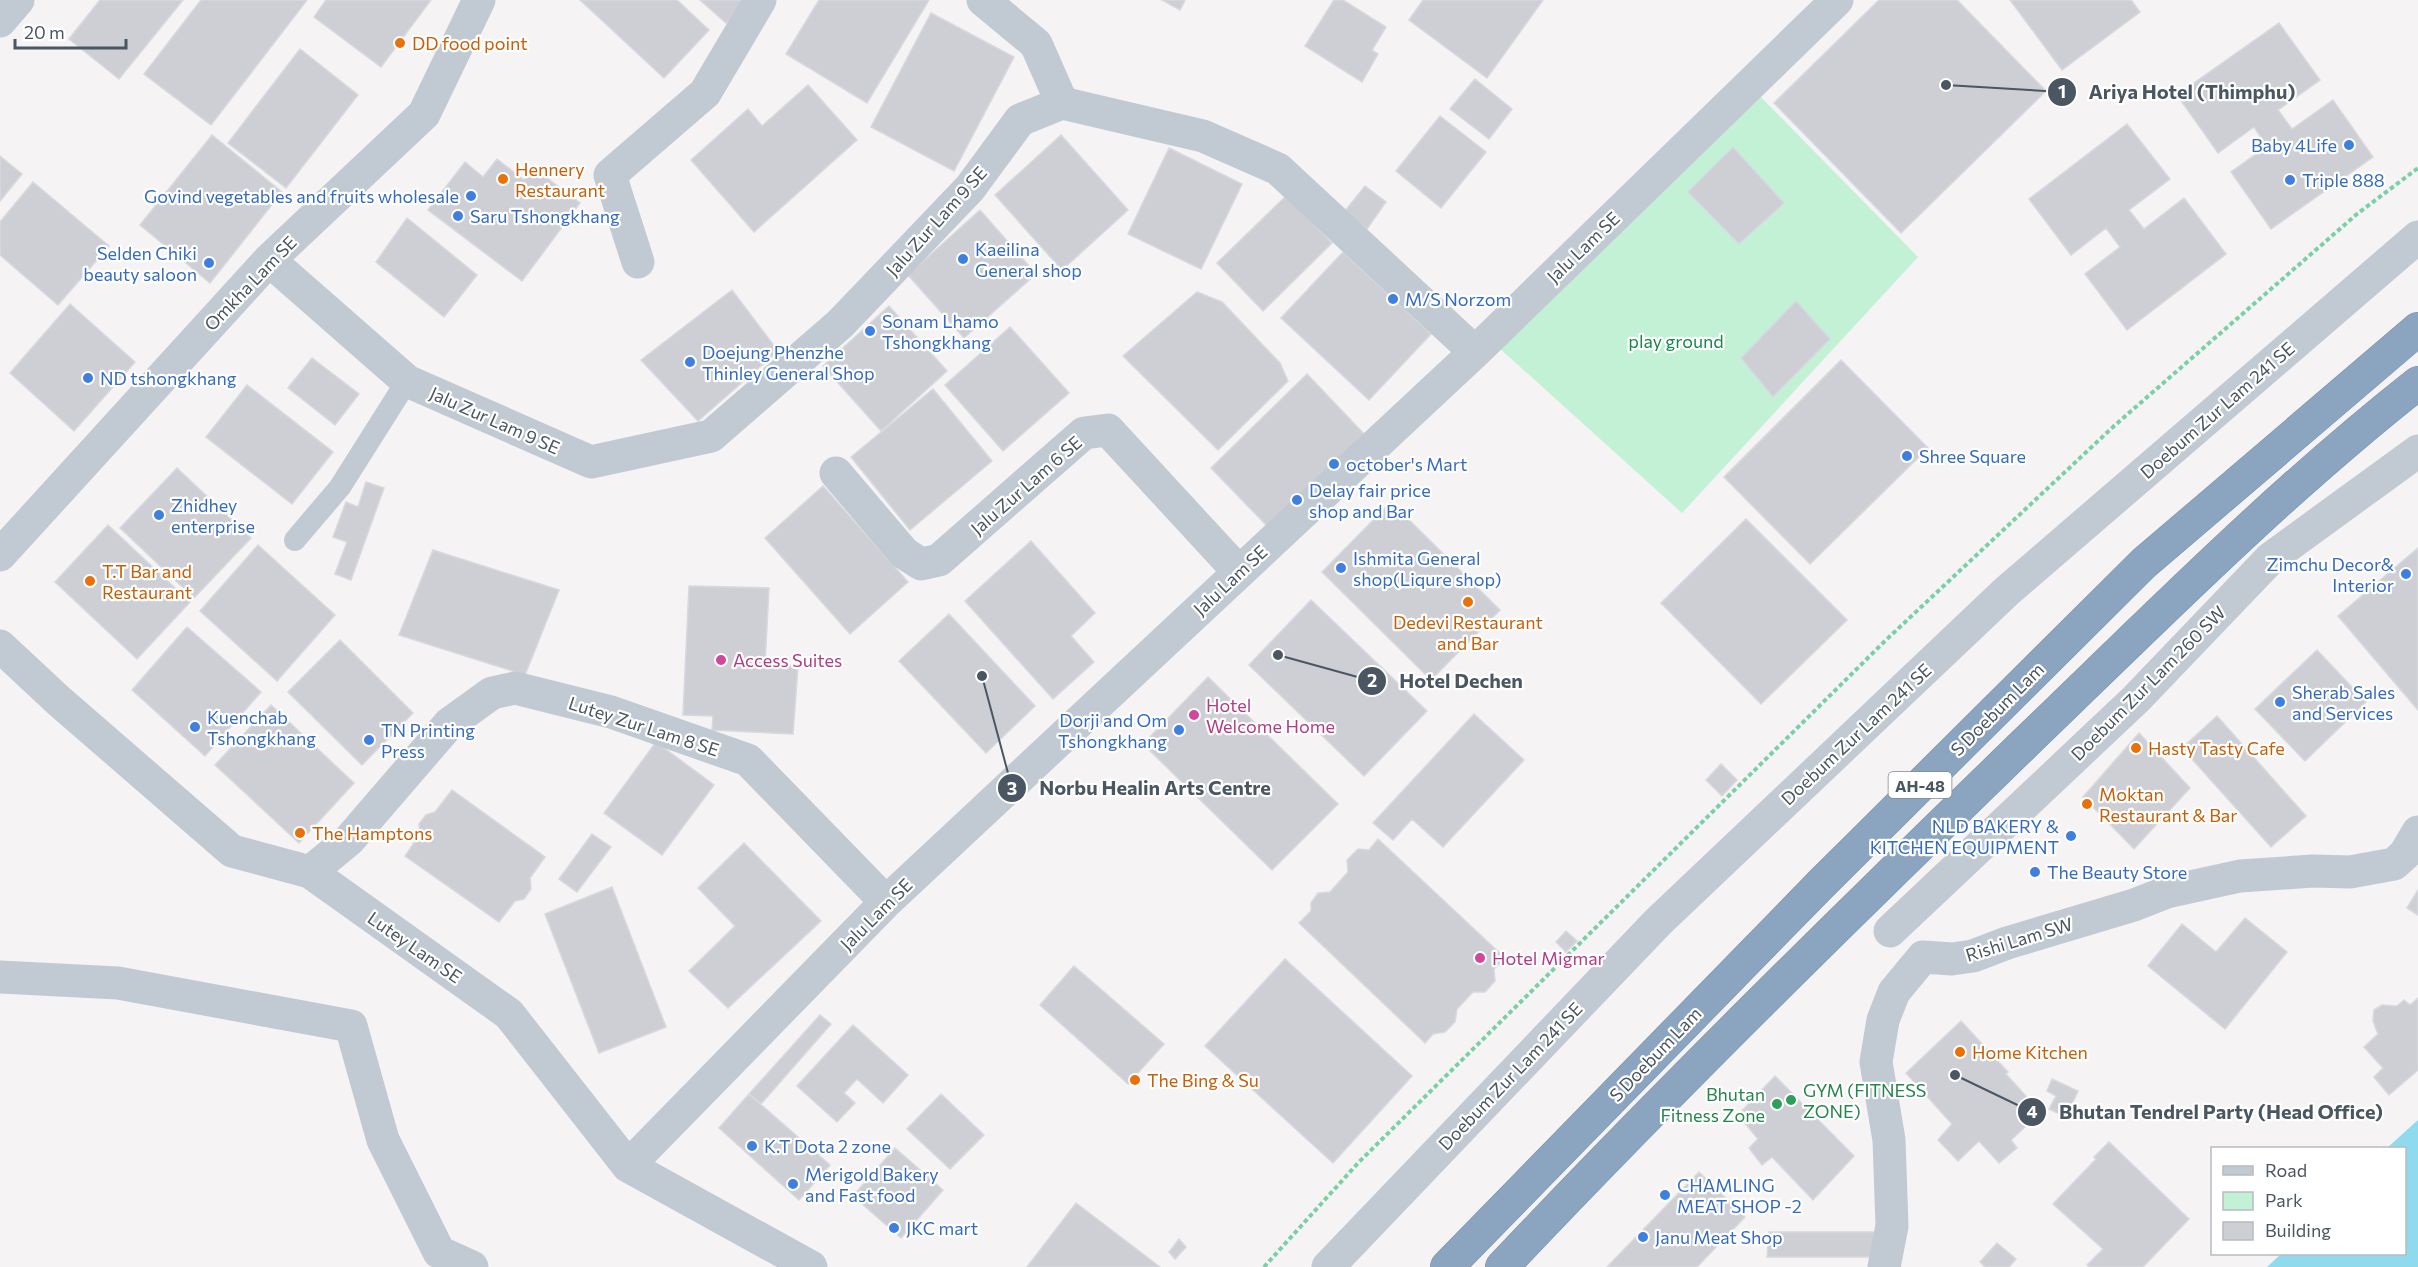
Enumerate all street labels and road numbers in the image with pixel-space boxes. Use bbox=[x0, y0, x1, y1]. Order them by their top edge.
street label: Jalu Zur Lam 9 SE bbox=[881, 162, 991, 280]
street label: Jalu Lam SE bbox=[1542, 207, 1624, 287]
street label: Omkha Lam SE bbox=[199, 231, 301, 335]
street label: Doebum Zur Lam 241 SE bbox=[2135, 337, 2299, 483]
street label: Jalu Zur Lam 9 SE bbox=[427, 381, 563, 459]
street label: Jalu Zur Lam 6 SE bbox=[966, 431, 1086, 539]
street label: Jalu Lam SE bbox=[1189, 540, 1271, 620]
street label: Doebum Zur Lam 260 SW bbox=[2066, 601, 2230, 765]
street label: S Doebum Lam bbox=[1946, 658, 2048, 760]
street label: Doebum Zur Lam 241 SE bbox=[1776, 659, 1936, 809]
street label: Lutey Zur Lam 8 SE bbox=[566, 691, 722, 761]
road number: AH-48 bbox=[1888, 772, 1952, 798]
street label: Jalu Lam SE bbox=[835, 873, 917, 955]
street label: Lutey Lam SE bbox=[364, 907, 466, 987]
street label: Rishi Lam SW bbox=[1963, 912, 2075, 966]
street label: Doebum Zur Lam 241 SE bbox=[1434, 997, 1586, 1155]
street label: S Doebum Lam bbox=[1604, 1002, 1706, 1106]

